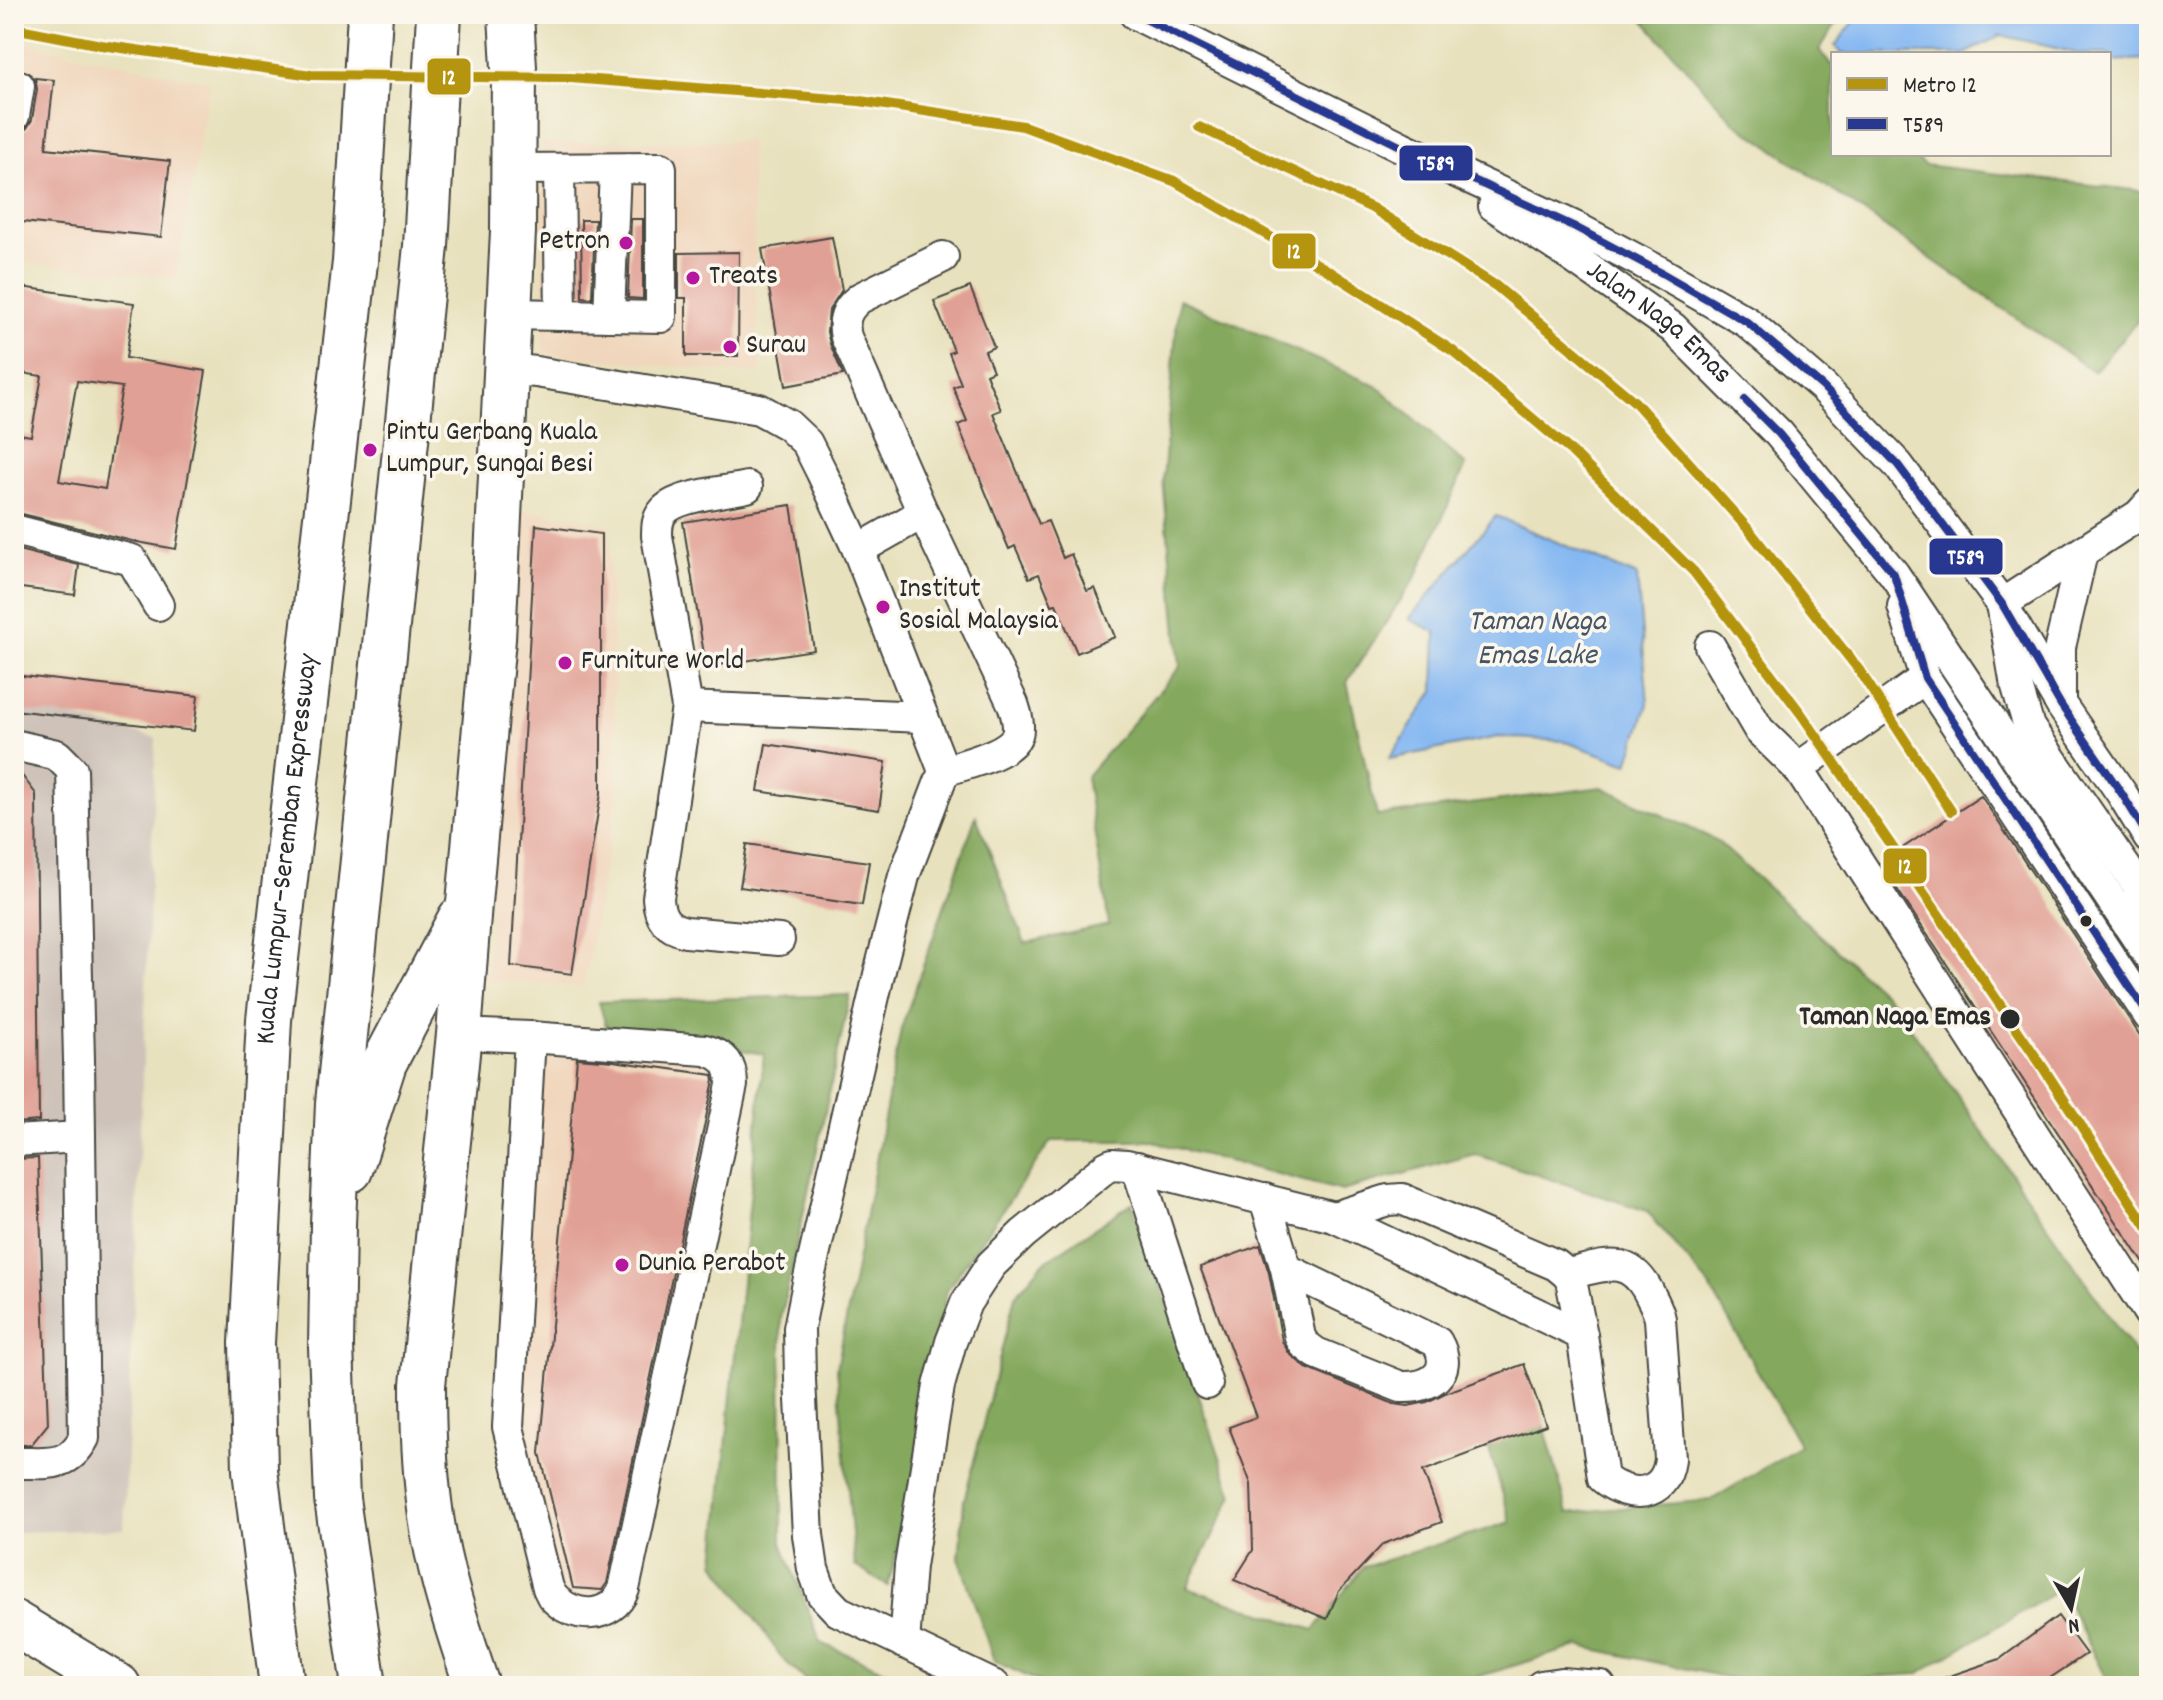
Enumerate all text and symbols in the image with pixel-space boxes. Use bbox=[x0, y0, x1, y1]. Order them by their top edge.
legend bbox=[1831, 52, 2111, 156]
line badge: 12 bbox=[426, 57, 472, 96]
text: 12 bbox=[442, 64, 456, 95]
text: Metro 12 bbox=[1903, 70, 1977, 104]
text: T589 bbox=[1903, 110, 1944, 144]
line badge: T589 bbox=[1398, 144, 1474, 182]
text: T589 bbox=[1417, 150, 1455, 181]
place label: Petron bbox=[539, 223, 610, 263]
line badge: 12 bbox=[1271, 232, 1317, 270]
marker: Petron bbox=[617, 234, 635, 252]
text: 12 bbox=[1287, 238, 1301, 269]
street label: Jalan Naga Emas bbox=[1577, 252, 1740, 395]
place label: Treats bbox=[709, 258, 778, 298]
marker: Treats bbox=[684, 269, 702, 287]
place label: Surau bbox=[746, 327, 806, 367]
marker: Surau bbox=[721, 338, 739, 356]
place label: Pintu Gerbang Kuala Lumpur, Sungai Besi bbox=[386, 414, 598, 486]
marker: Pintu Gerbang Kuala Lumpur, Sungai Besi bbox=[361, 441, 379, 459]
line badge: T589 bbox=[1928, 537, 2004, 576]
text: T589 bbox=[1947, 544, 1985, 575]
place label: Institut Sosial Malaysia bbox=[899, 571, 1059, 643]
marker: Institut Sosial Malaysia bbox=[874, 598, 892, 616]
water label: Taman Naga Emas Lake bbox=[1468, 602, 1608, 679]
place label: Furniture World bbox=[581, 643, 744, 683]
street label: Kuala Lumpur–Seremban Expressway bbox=[248, 651, 330, 1045]
marker: Furniture World bbox=[556, 654, 574, 672]
line badge: 12 bbox=[1882, 847, 1928, 885]
text: 12 bbox=[1898, 853, 1912, 884]
unlabelled marker bbox=[2078, 913, 2094, 929]
place label: Taman Naga Emas bbox=[1799, 999, 1991, 1039]
marker: Taman Naga Emas bbox=[1998, 1007, 2022, 1031]
place label: Dunia Perabot bbox=[638, 1245, 786, 1285]
marker: Dunia Perabot bbox=[613, 1256, 631, 1274]
north arrow bbox=[2031, 1568, 2111, 1648]
text: N bbox=[2066, 1608, 2081, 1640]

